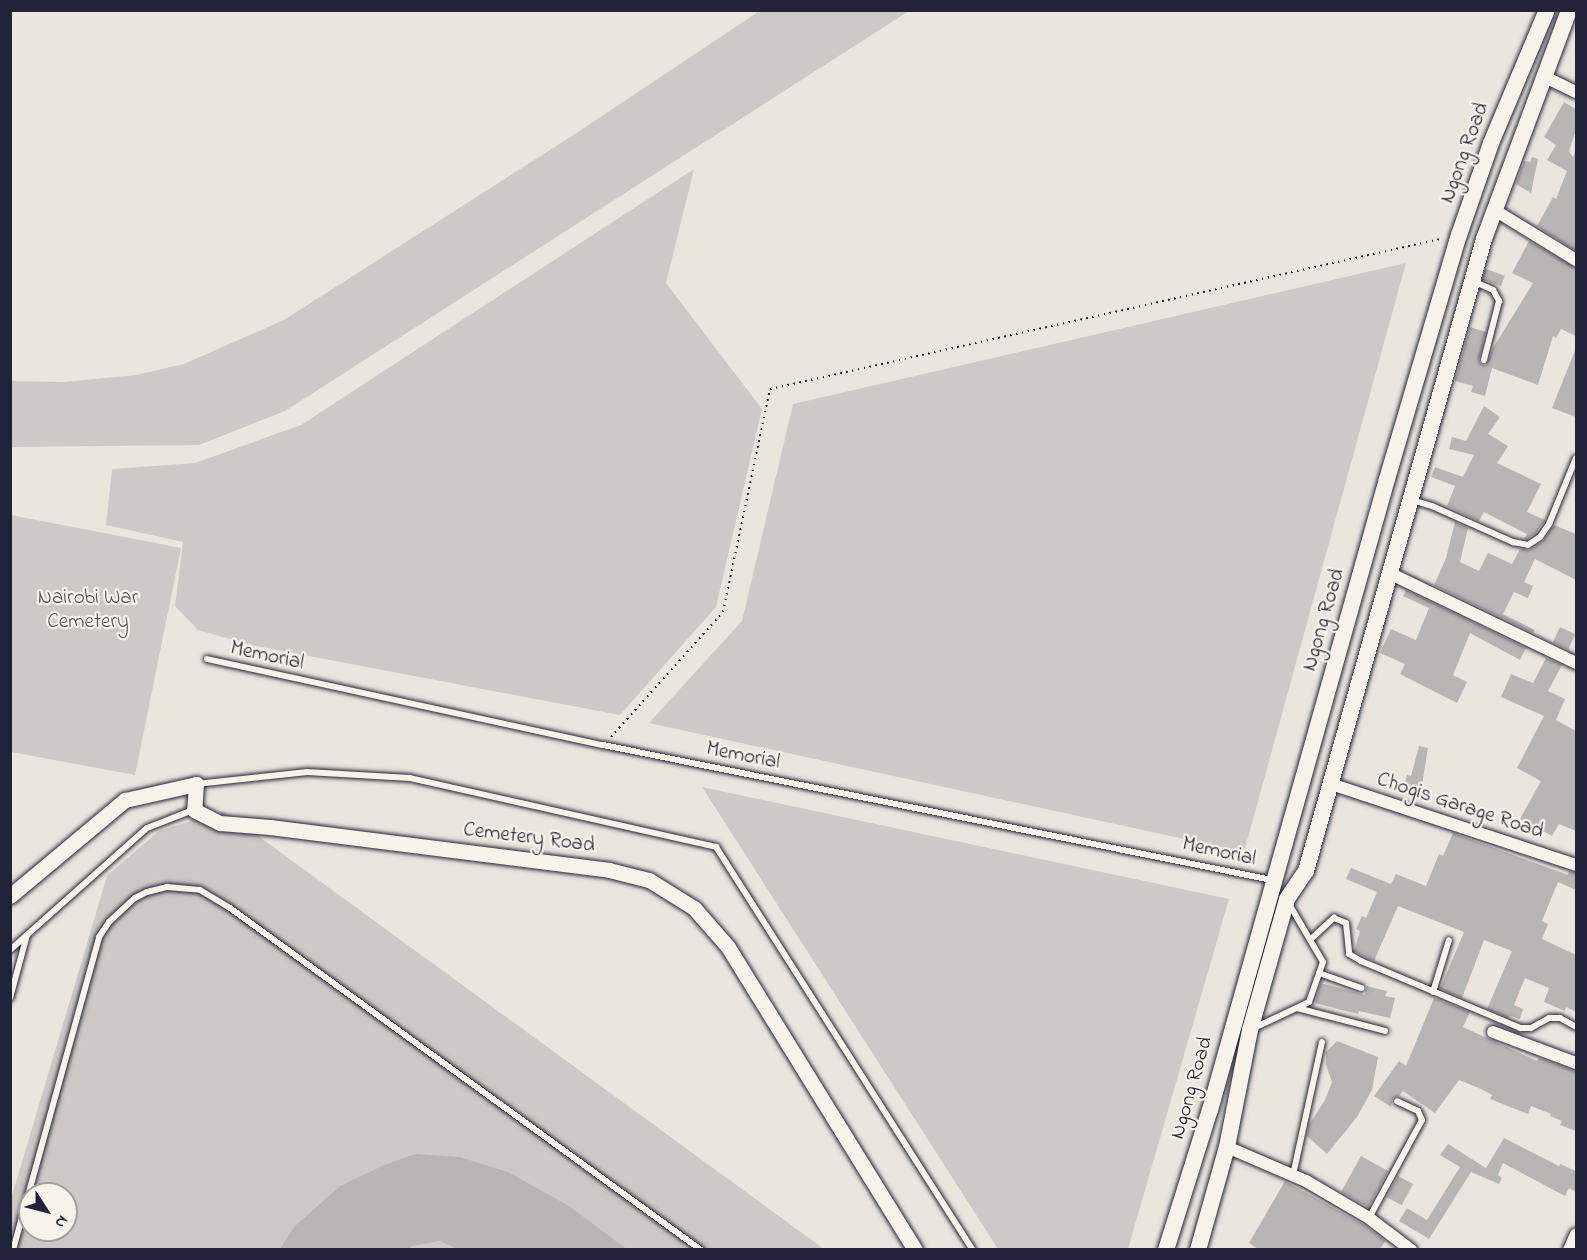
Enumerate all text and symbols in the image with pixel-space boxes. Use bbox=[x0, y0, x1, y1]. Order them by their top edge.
street label: Ngong Road bbox=[1435, 99, 1495, 207]
street label: Ngong Road bbox=[1297, 566, 1351, 674]
park label: Nairobi War Cemetery bbox=[38, 585, 138, 635]
street label: Memorial bbox=[228, 636, 306, 676]
street label: Memorial bbox=[704, 737, 782, 775]
street label: Chogis Garage Road bbox=[1373, 767, 1547, 845]
street label: Cemetery Road bbox=[462, 817, 596, 859]
street label: Memorial bbox=[1180, 832, 1258, 872]
street label: Ngong Road bbox=[1165, 1034, 1219, 1142]
north arrow bbox=[18, 1182, 78, 1242]
text: N bbox=[48, 1210, 74, 1233]

